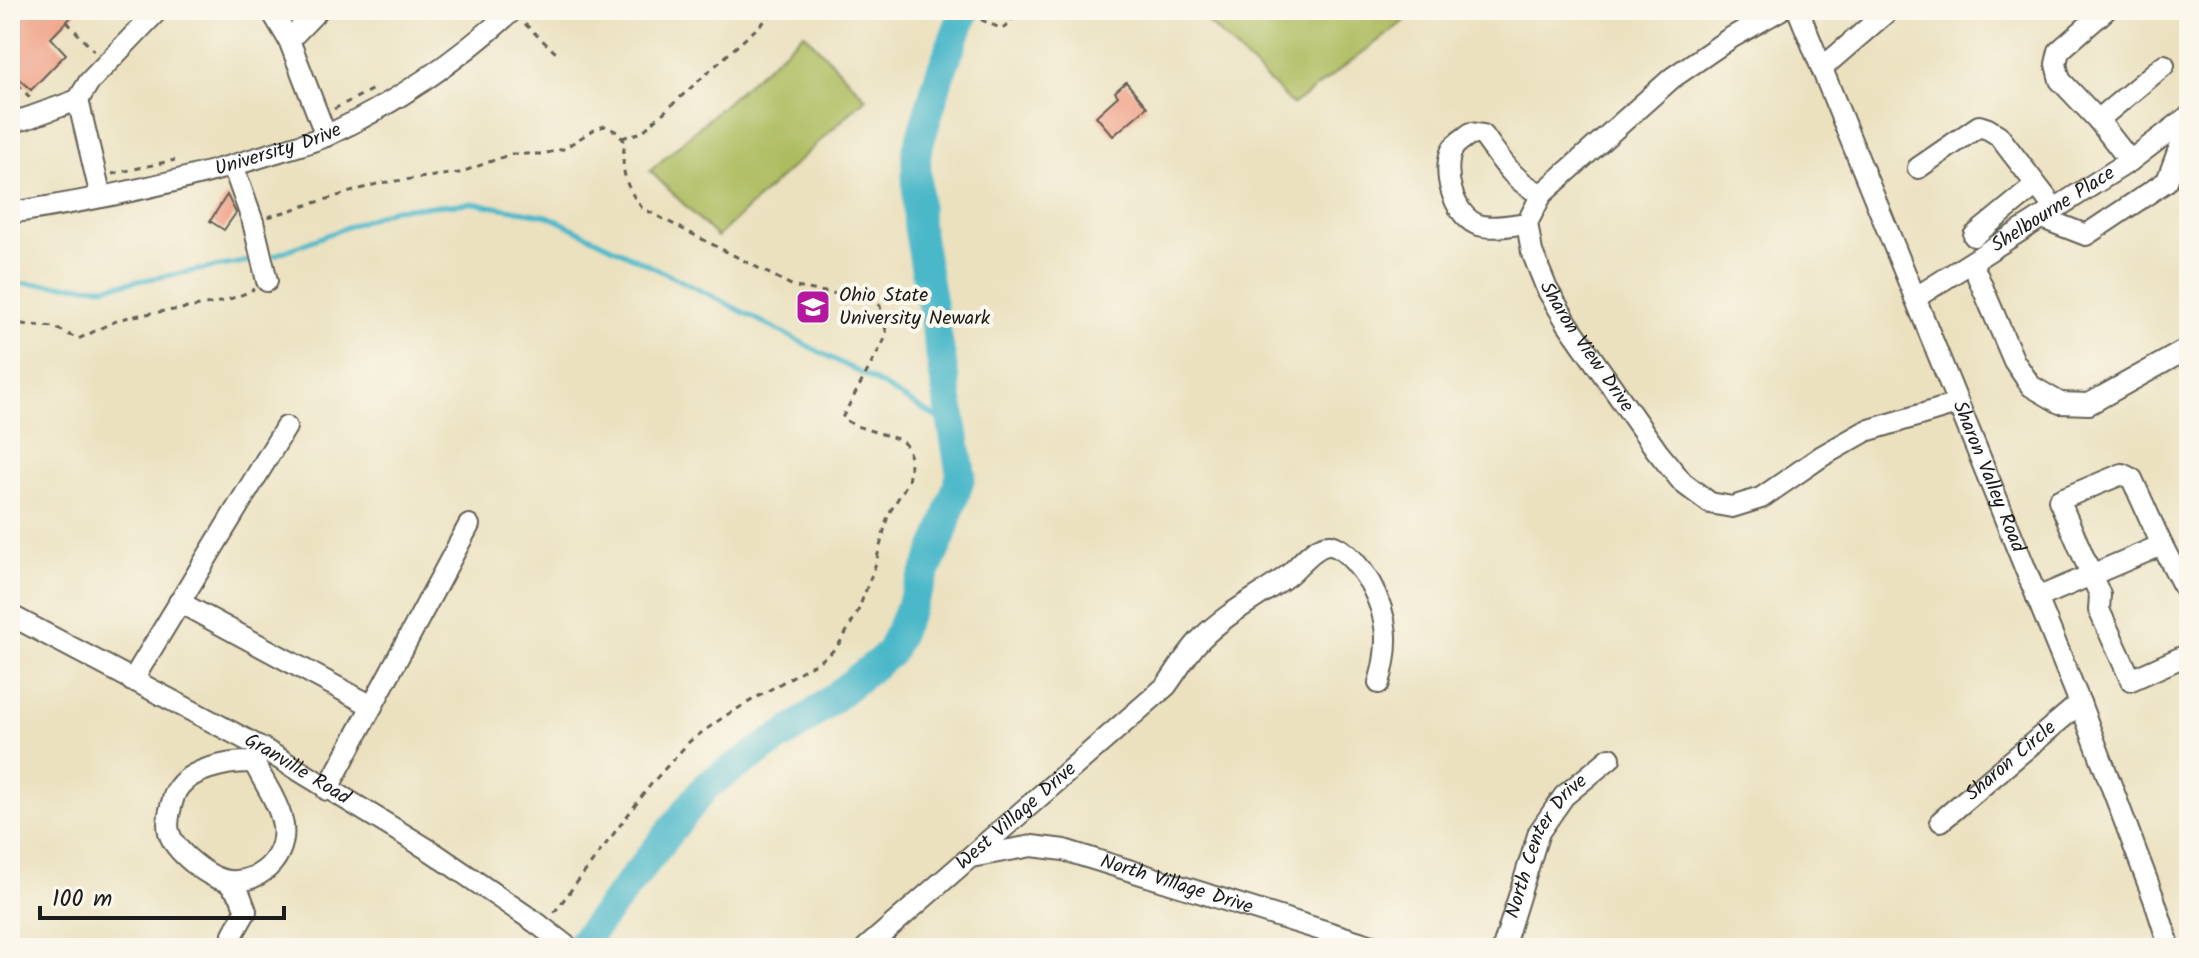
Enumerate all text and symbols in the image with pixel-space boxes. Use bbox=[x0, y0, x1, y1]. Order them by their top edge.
street label: University Drive bbox=[211, 115, 348, 186]
street label: Shelbourne Place bbox=[1985, 158, 2122, 261]
street label: Sharon View Drive bbox=[1530, 277, 1642, 420]
place label: Ohio State University Newark bbox=[839, 280, 991, 335]
school or university icon: Ohio State University Newark bbox=[794, 288, 832, 326]
street label: Sharon Valley Road bbox=[1943, 396, 2034, 559]
street label: Sharon Circle bbox=[1958, 713, 2064, 810]
street label: Granville Road bbox=[238, 725, 357, 815]
street label: West Village Drive bbox=[949, 754, 1084, 878]
street label: North Center Drive bbox=[1497, 766, 1595, 922]
street label: North Village Drive bbox=[1096, 846, 1257, 924]
scale bar bbox=[40, 870, 284, 920]
text: 100 m bbox=[52, 880, 112, 919]

